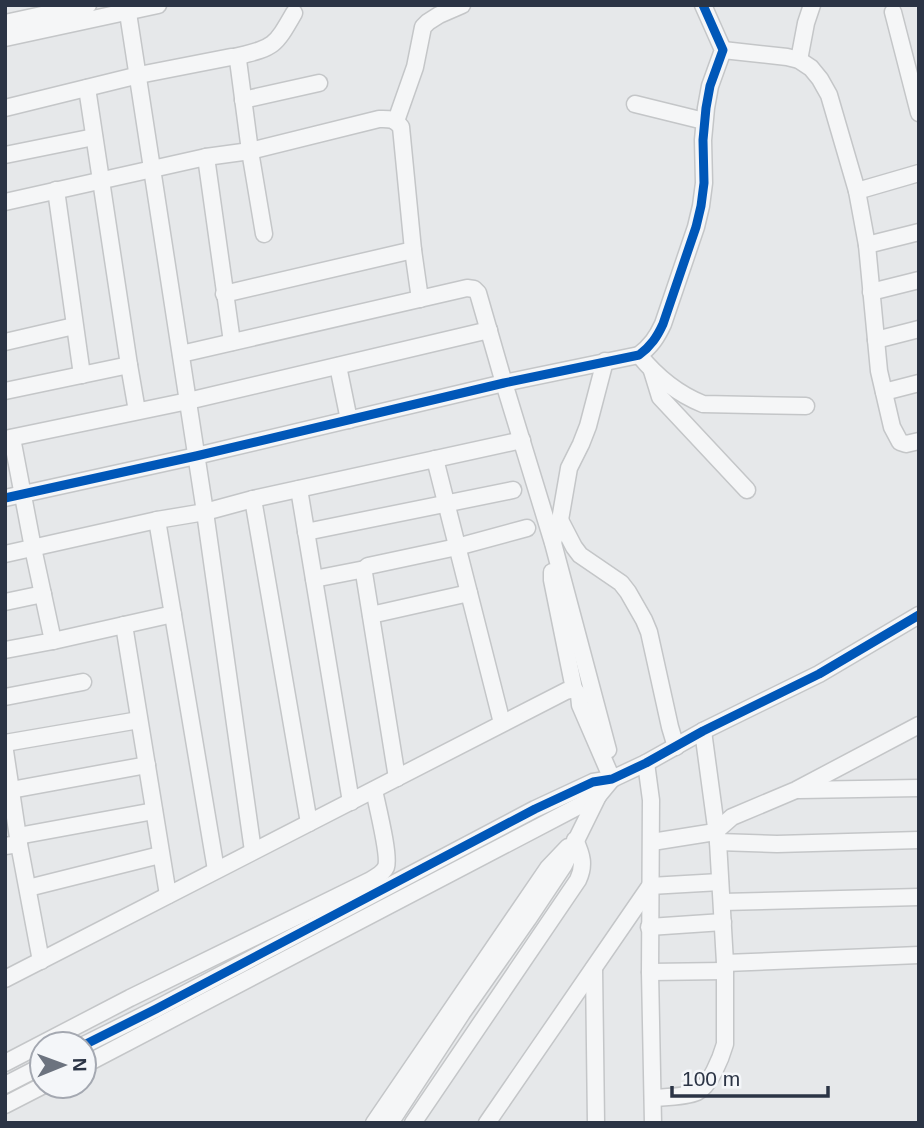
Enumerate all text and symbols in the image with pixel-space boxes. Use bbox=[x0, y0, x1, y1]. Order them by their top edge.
north arrow bbox=[28, 1030, 98, 1100]
scale bar bbox=[672, 1054, 828, 1098]
text: N bbox=[69, 1058, 90, 1072]
text: 100 m bbox=[682, 1067, 740, 1090]

